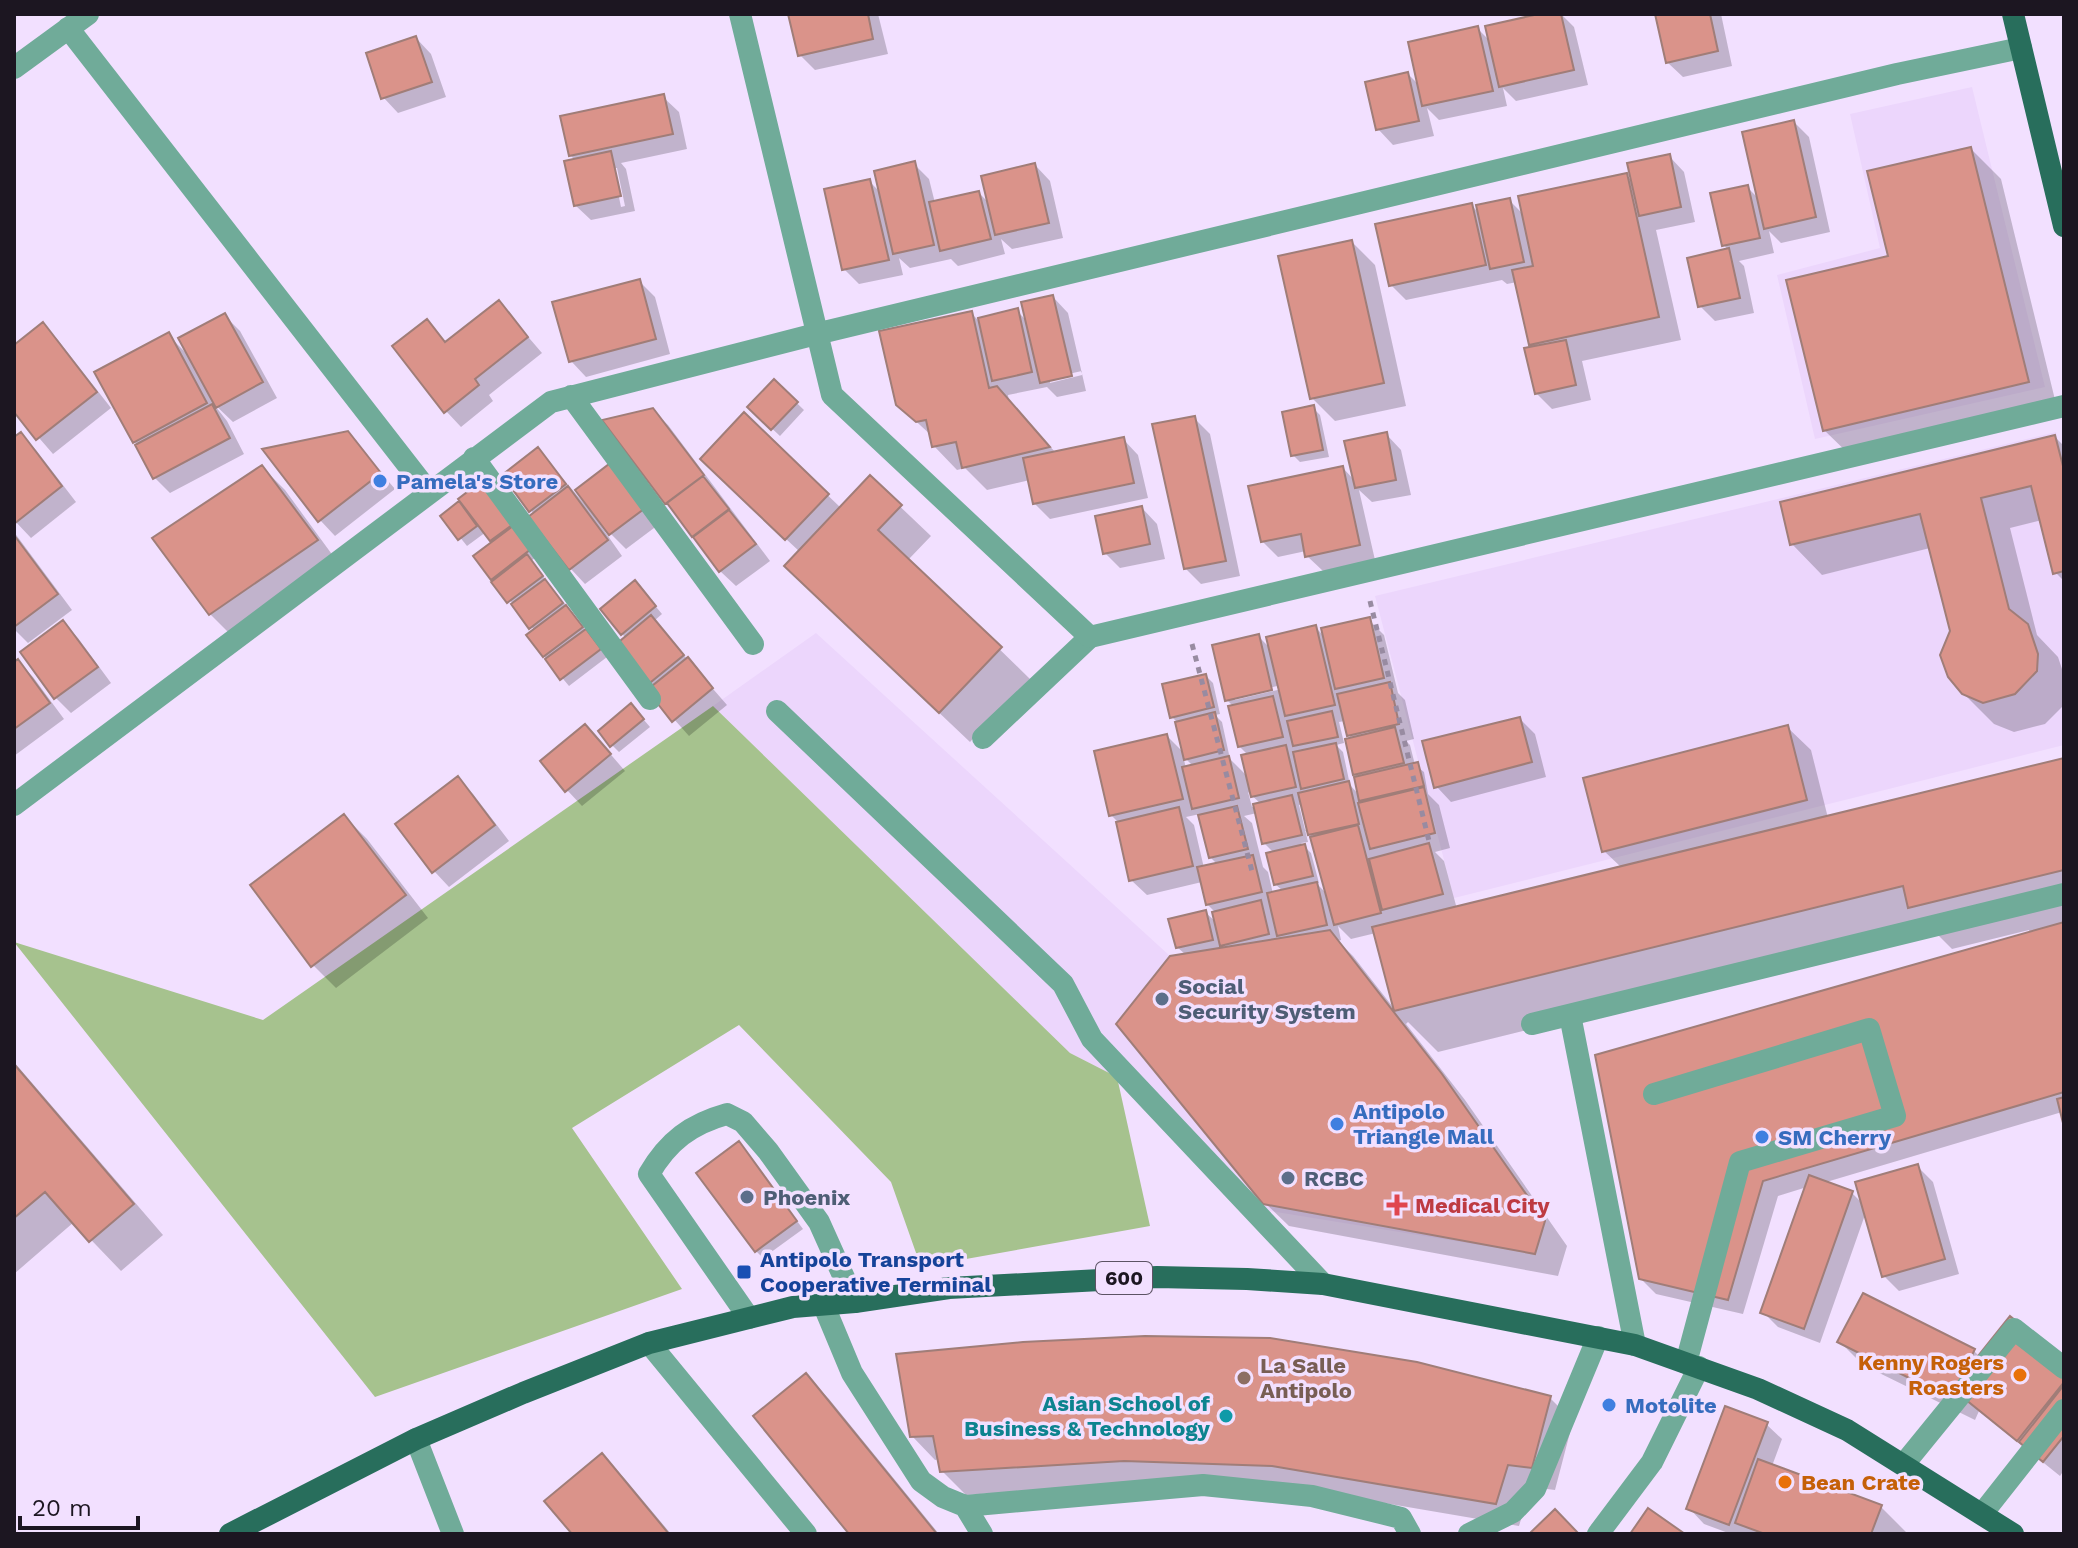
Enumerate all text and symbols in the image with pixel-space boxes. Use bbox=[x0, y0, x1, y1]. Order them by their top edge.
place label: Pamela's Store bbox=[396, 469, 558, 494]
marker: Pamela's Store bbox=[371, 472, 389, 490]
place label: Social Security System bbox=[1178, 974, 1356, 1024]
marker: Social Security System bbox=[1153, 990, 1171, 1008]
place label: Antipolo Triangle Mall bbox=[1353, 1099, 1495, 1149]
marker: Antipolo Triangle Mall bbox=[1328, 1115, 1346, 1133]
place label: SM Cherry bbox=[1778, 1125, 1892, 1150]
marker: SM Cherry bbox=[1753, 1128, 1771, 1146]
place label: RCBC bbox=[1304, 1166, 1364, 1191]
marker: RCBC bbox=[1279, 1169, 1297, 1187]
place label: Phoenix bbox=[763, 1185, 850, 1210]
marker: Phoenix bbox=[738, 1188, 756, 1206]
place label: Medical City bbox=[1415, 1193, 1550, 1218]
marker: Medical City bbox=[1386, 1194, 1408, 1216]
place label: Antipolo Transport Cooperative Terminal bbox=[760, 1247, 992, 1297]
road number: 600 bbox=[1096, 1262, 1152, 1294]
marker: Antipolo Transport Cooperative Terminal bbox=[735, 1263, 753, 1281]
place label: Kenny Rogers Roasters bbox=[1858, 1350, 2004, 1400]
place label: La Salle Antipolo bbox=[1260, 1353, 1352, 1403]
marker: Kenny Rogers Roasters bbox=[2011, 1366, 2029, 1384]
marker: La Salle Antipolo bbox=[1235, 1369, 1253, 1387]
place label: Asian School of Business & Technology bbox=[964, 1391, 1211, 1441]
place label: Motolite bbox=[1625, 1393, 1717, 1418]
marker: Motolite bbox=[1600, 1396, 1618, 1414]
marker: Asian School of Business & Technology bbox=[1217, 1407, 1235, 1425]
place label: Bean Crate bbox=[1801, 1470, 1920, 1495]
marker: Bean Crate bbox=[1776, 1473, 1794, 1491]
scale bar bbox=[20, 1480, 138, 1530]
text: 20 m bbox=[32, 1494, 92, 1522]

